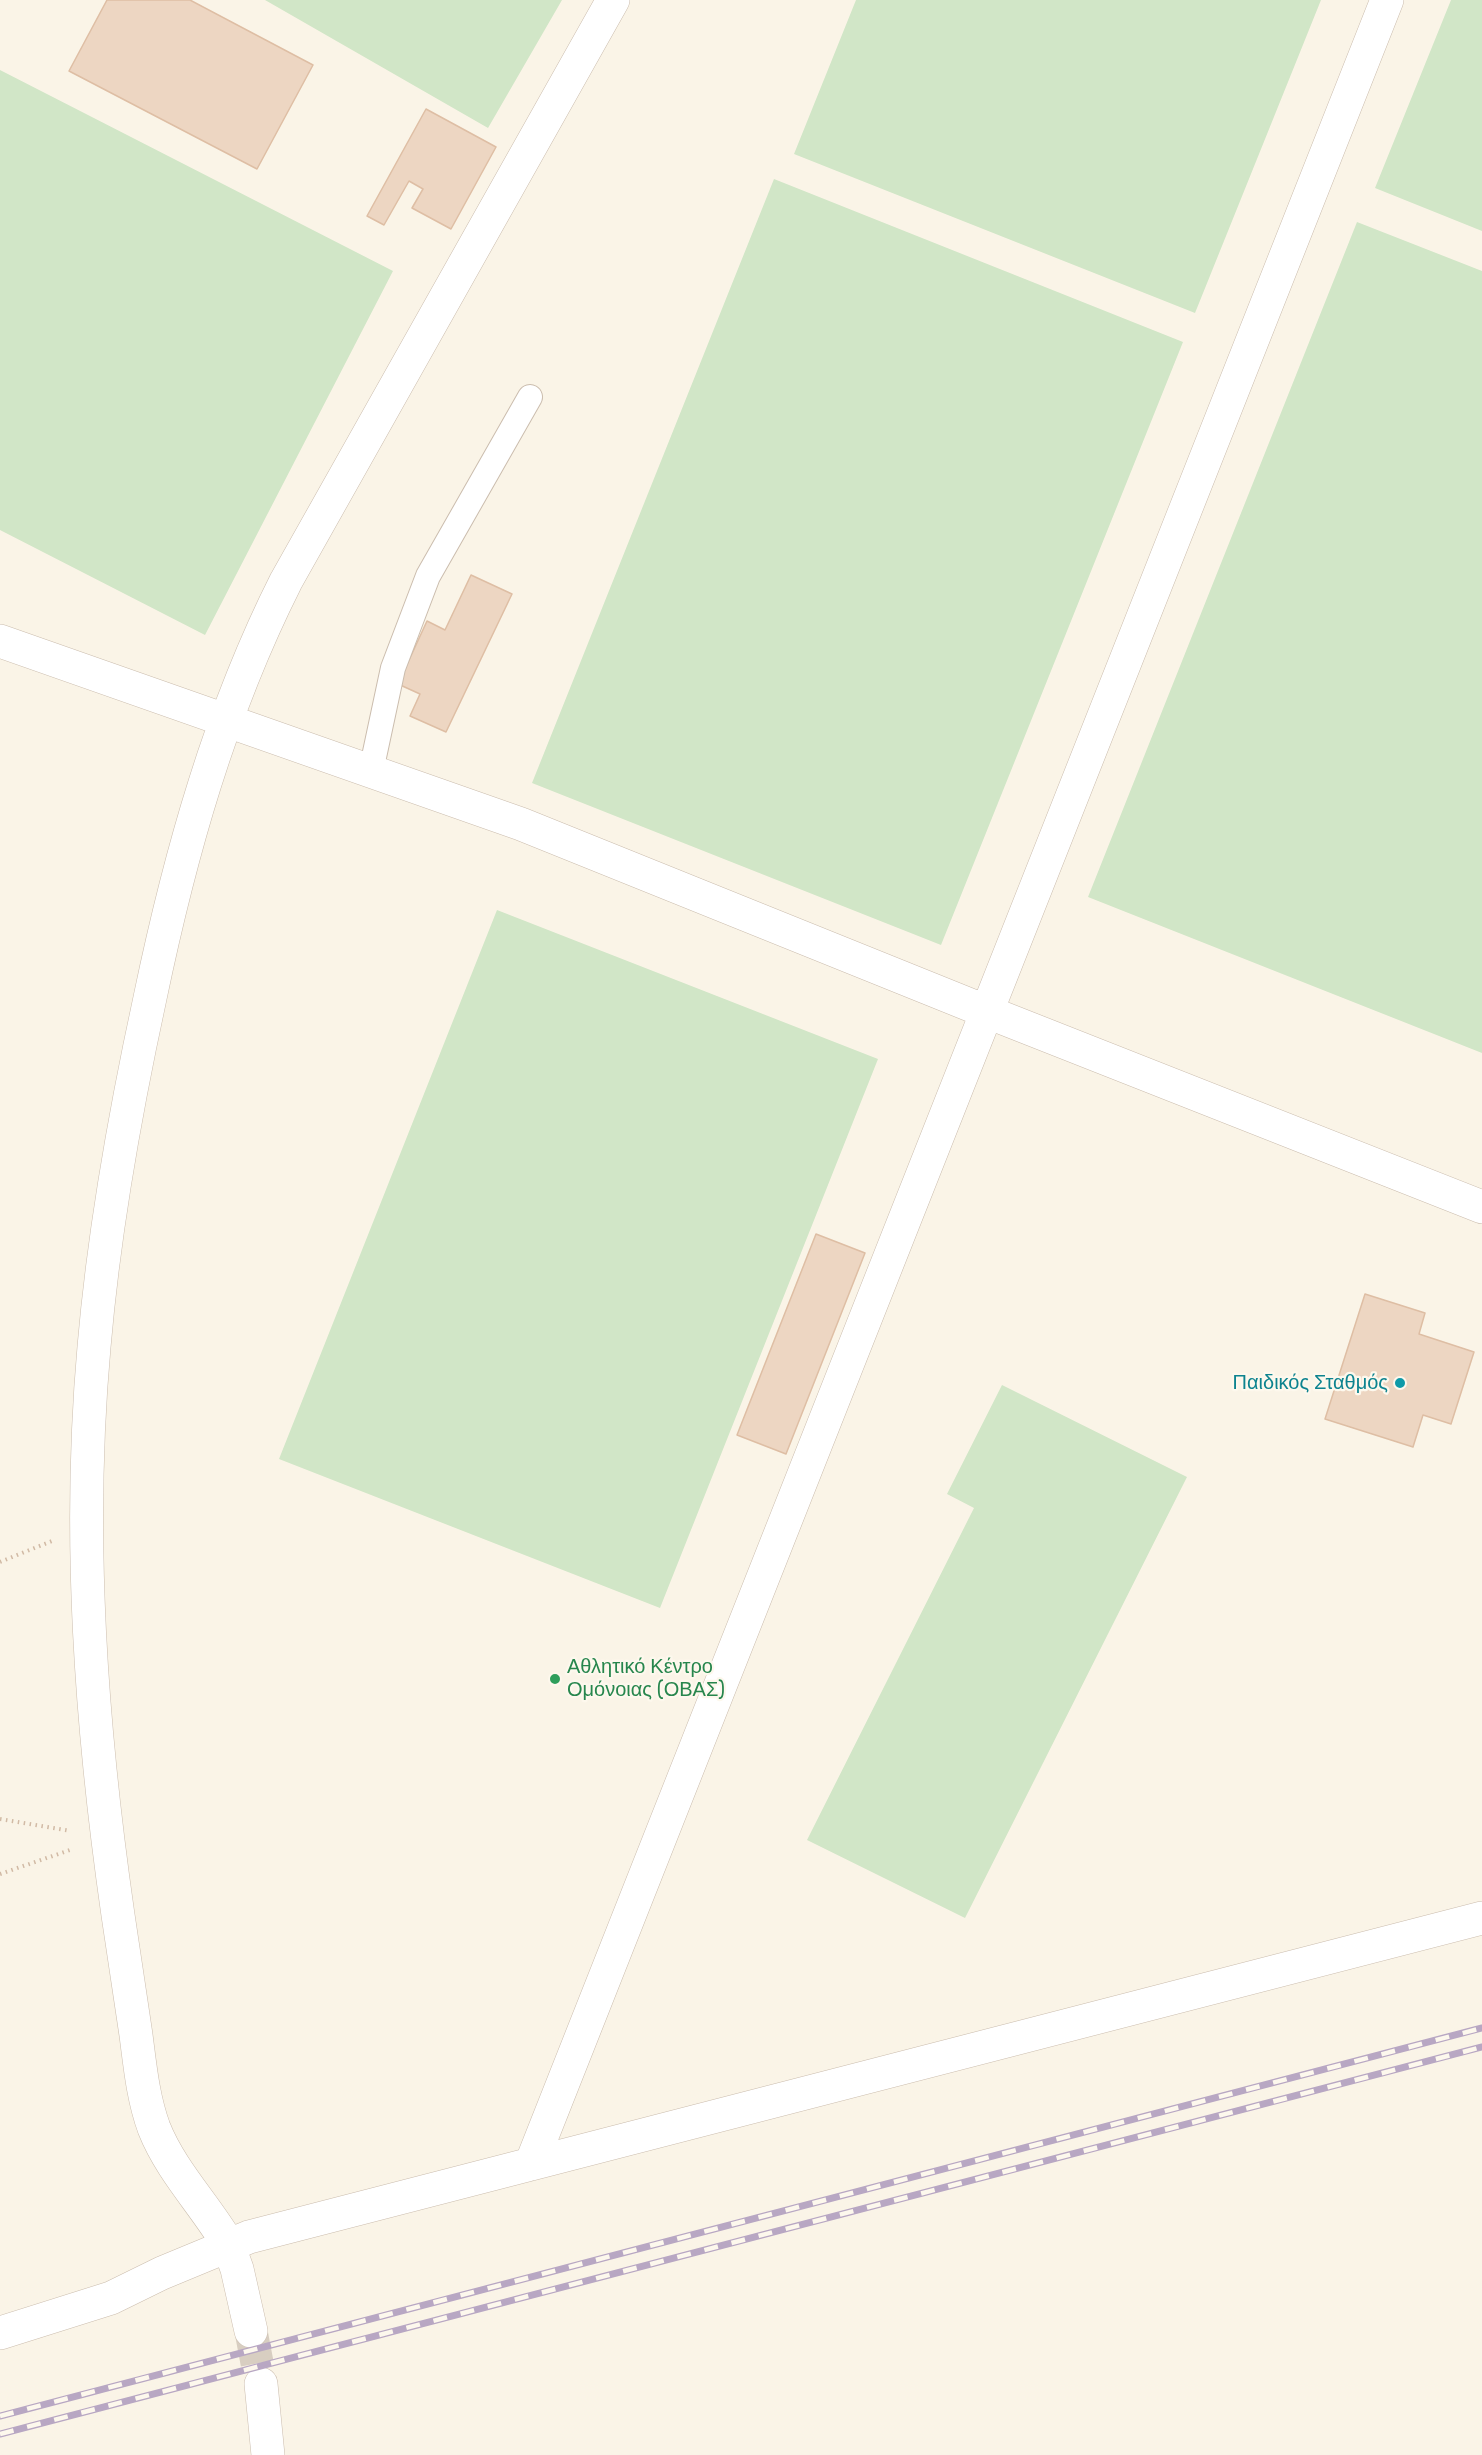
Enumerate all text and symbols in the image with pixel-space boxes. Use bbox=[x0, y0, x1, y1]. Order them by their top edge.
place label: Παιδικός Σταθμός bbox=[1233, 1371, 1388, 1395]
marker: Παιδικός Σταθμός bbox=[1393, 1376, 1407, 1390]
place label: Αθλητικό Κέντρο Ομόνοιας (ΟΒΑΣ) bbox=[567, 1655, 725, 1702]
marker: Αθλητικό Κέντρο Ομόνοιας (ΟΒΑΣ) bbox=[548, 1672, 562, 1686]

